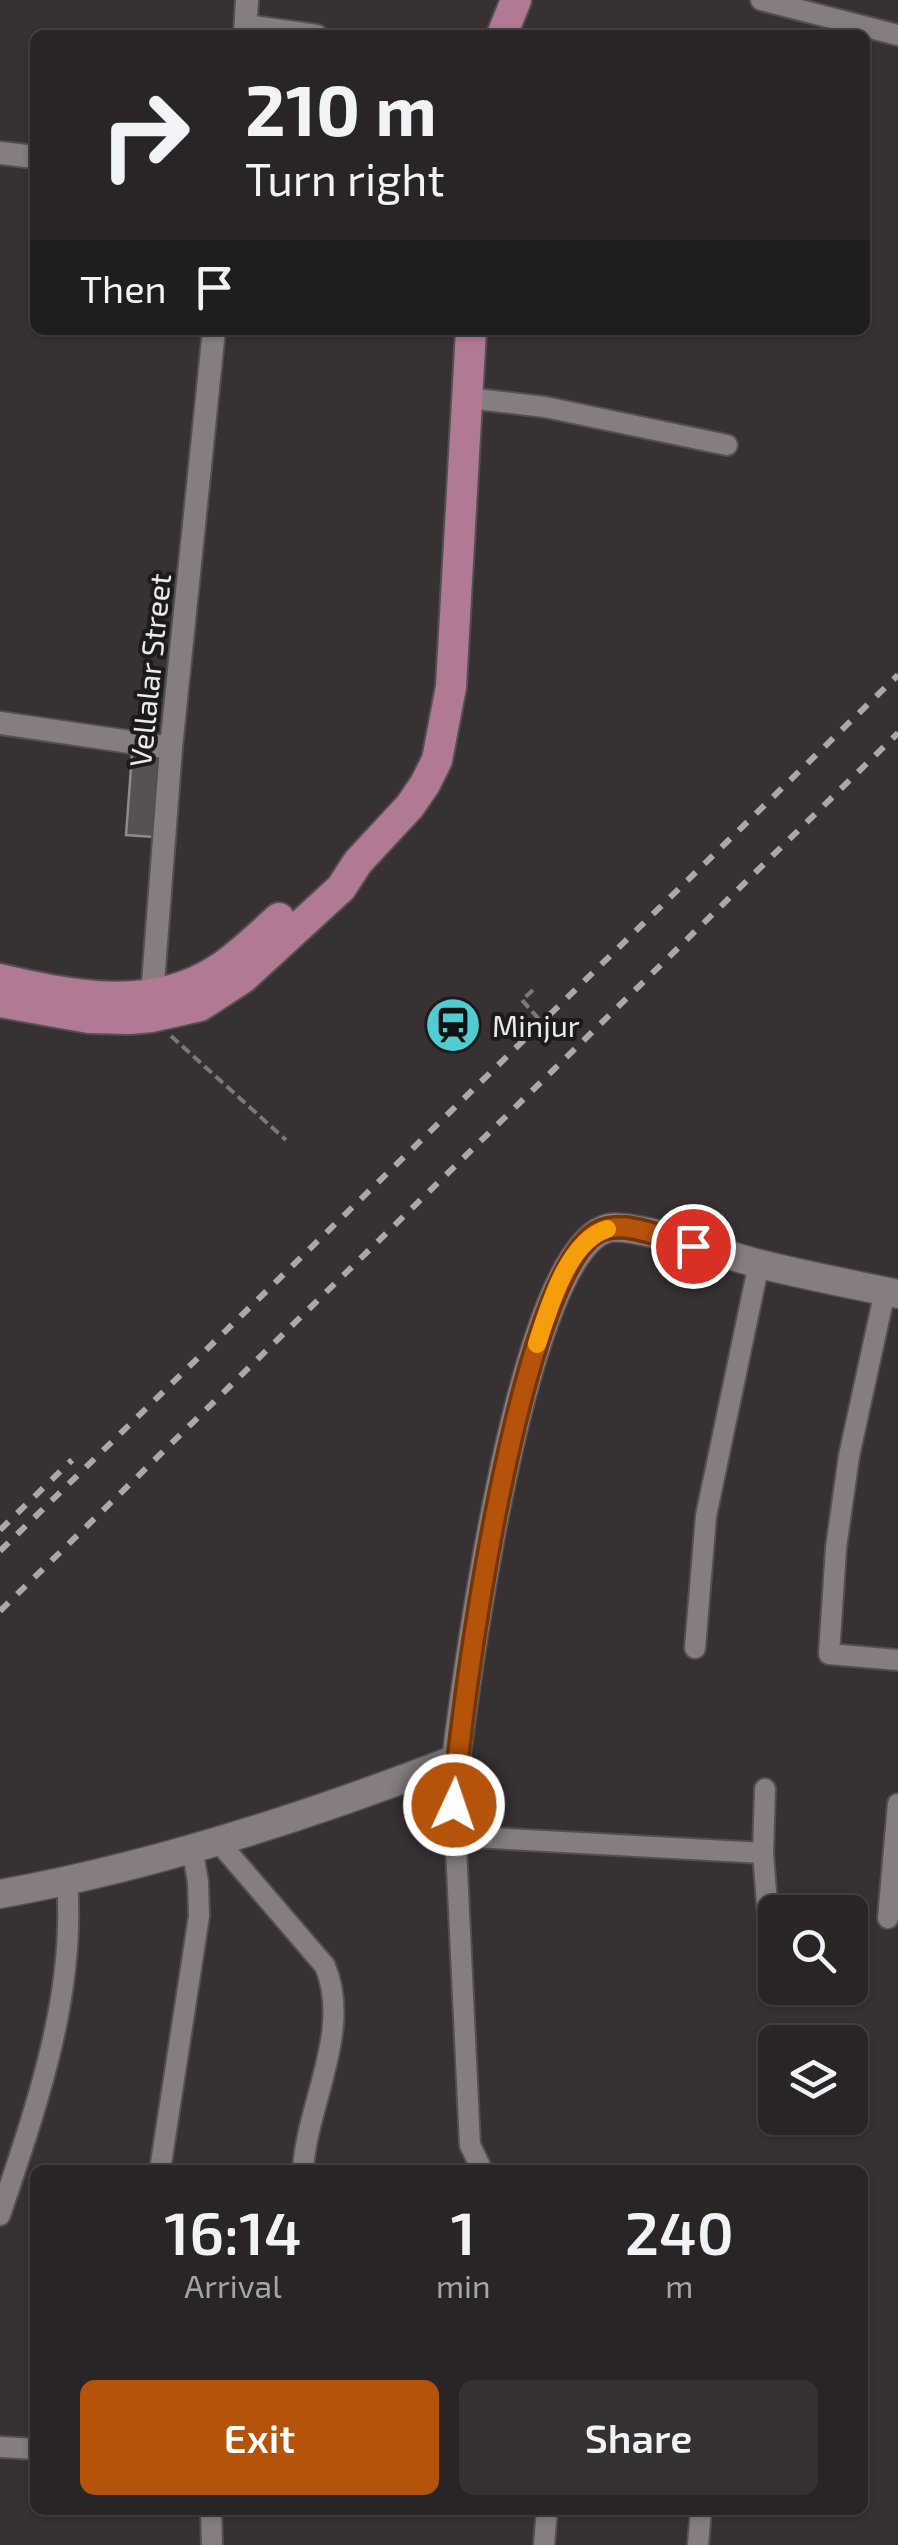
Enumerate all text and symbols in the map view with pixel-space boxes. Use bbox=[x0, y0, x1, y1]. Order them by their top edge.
text: 210 m bbox=[245, 66, 437, 150]
icon: right bbox=[80, 70, 210, 200]
text: Turn right bbox=[245, 151, 445, 205]
icon: arrive bbox=[187, 260, 242, 315]
text: Then bbox=[80, 265, 167, 311]
street label: Vellalar Street bbox=[121, 571, 177, 769]
station icon: Minjur bbox=[423, 995, 483, 1055]
place label: Minjur bbox=[492, 1007, 580, 1043]
pin bbox=[651, 1204, 736, 1289]
icon: arrive bbox=[666, 1219, 721, 1274]
position arrow bbox=[402, 1753, 506, 1857]
map controls bbox=[758, 1895, 868, 2135]
button: search bbox=[758, 1895, 868, 2005]
button: layers bbox=[758, 2025, 868, 2135]
text: 16:14 bbox=[164, 2195, 302, 2267]
text: 1 bbox=[451, 2195, 476, 2267]
text: 240 bbox=[625, 2195, 734, 2267]
text: Arrival bbox=[184, 2266, 282, 2304]
text: min bbox=[436, 2266, 490, 2304]
text: m bbox=[665, 2266, 693, 2304]
button: Exit bbox=[80, 2380, 439, 2495]
button: Share bbox=[459, 2380, 818, 2495]

